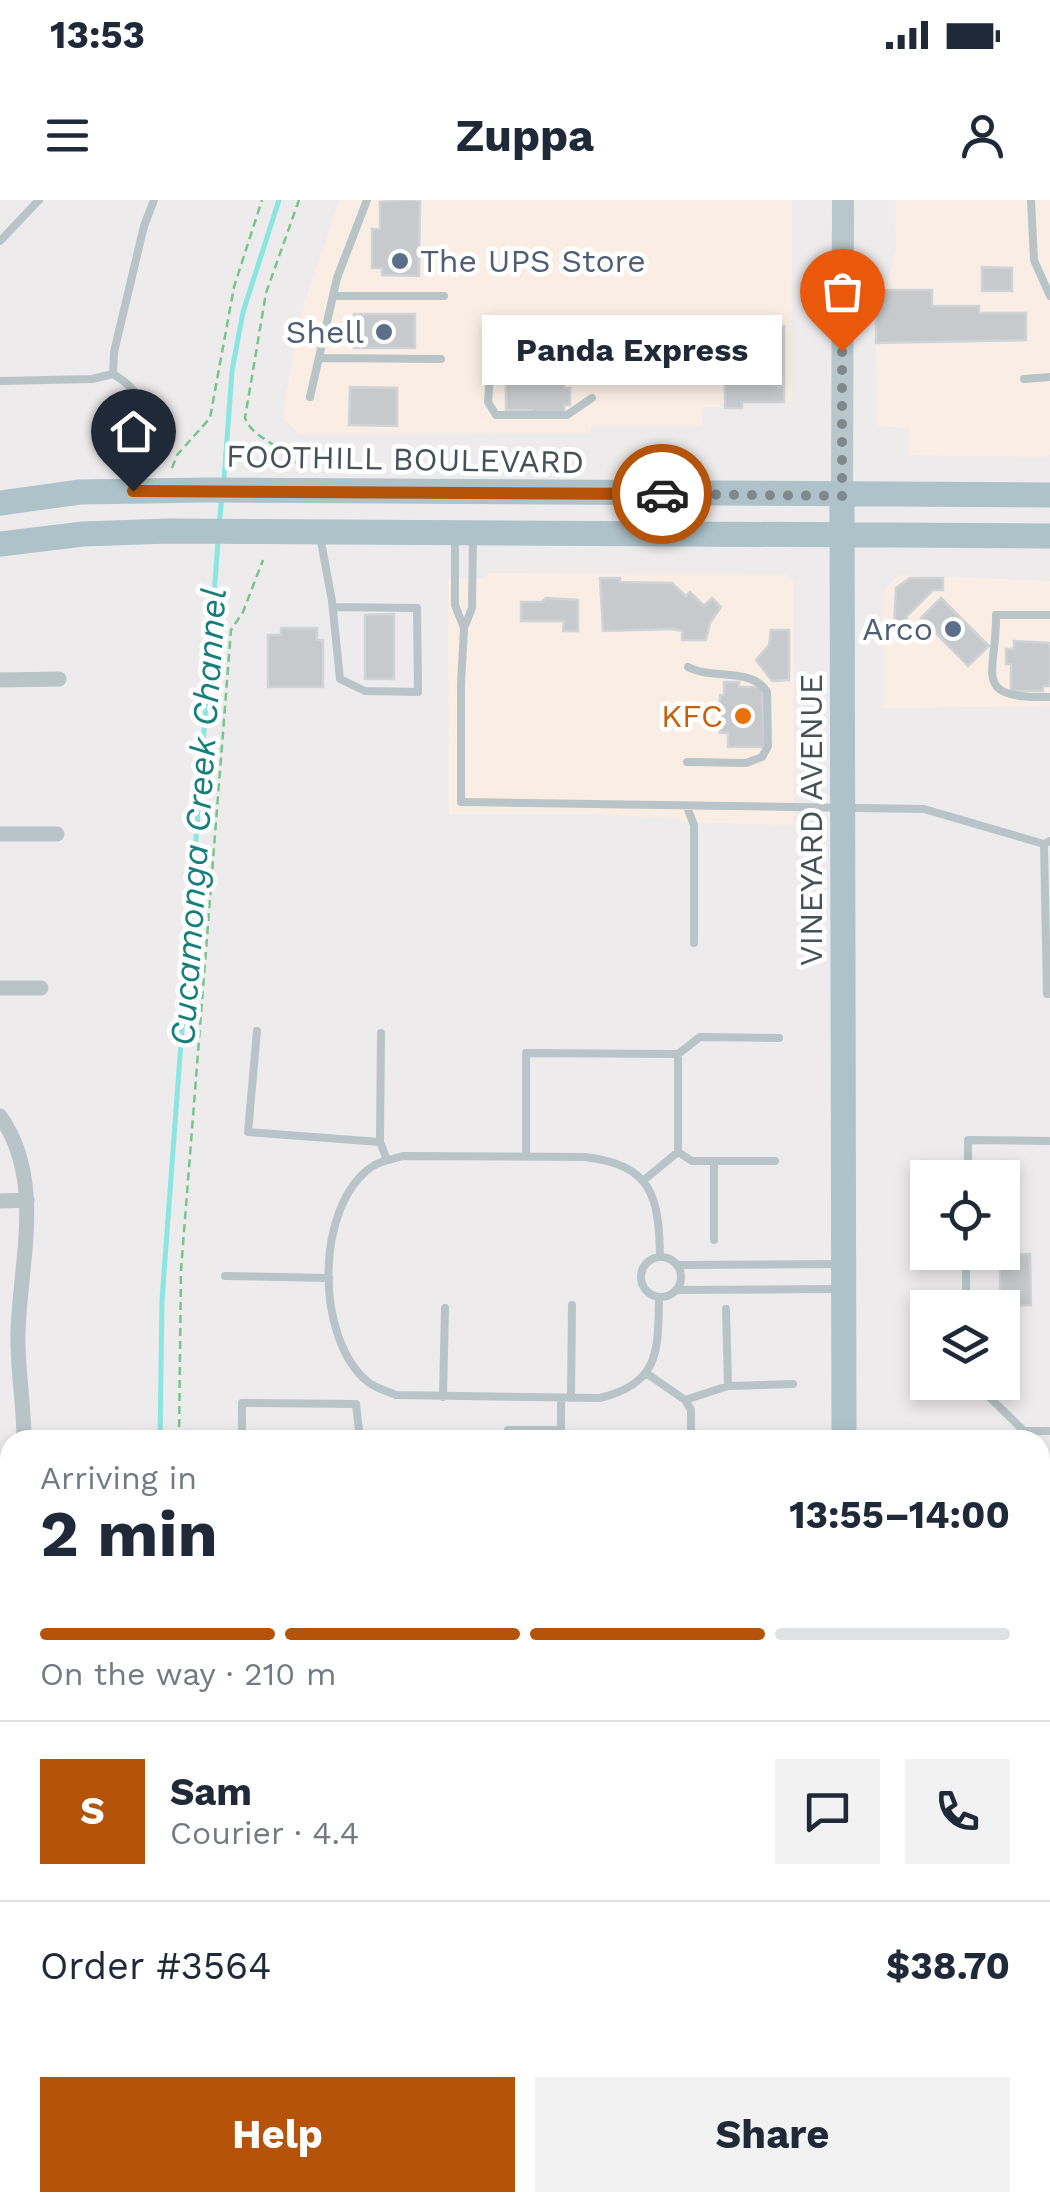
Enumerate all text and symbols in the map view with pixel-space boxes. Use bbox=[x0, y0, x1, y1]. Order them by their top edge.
text: 13:53 bbox=[50, 13, 145, 57]
icon: menu bbox=[40, 108, 95, 163]
icon: person bbox=[955, 108, 1010, 163]
text: Zuppa bbox=[456, 109, 594, 162]
place label: The UPS Store bbox=[420, 242, 646, 280]
pin bbox=[800, 249, 885, 352]
marker: The UPS Store bbox=[389, 250, 411, 272]
icon: bag bbox=[815, 264, 870, 319]
place label: Shell bbox=[286, 313, 364, 351]
callout: Panda Express bbox=[482, 316, 782, 386]
marker: Shell bbox=[373, 321, 395, 343]
text: Panda Express bbox=[516, 331, 748, 369]
pin bbox=[91, 389, 176, 492]
icon: home bbox=[106, 404, 161, 459]
street label: FOOTHILL BOULEVARD bbox=[226, 437, 584, 481]
courier bbox=[612, 444, 712, 544]
icon: car bbox=[635, 467, 690, 522]
water label: Cucamonga Creek Channel bbox=[161, 587, 235, 1047]
place label: Arco bbox=[862, 610, 933, 648]
marker: Arco bbox=[942, 618, 964, 640]
street label: VINEYARD AVENUE bbox=[792, 674, 830, 966]
place label: KFC bbox=[661, 697, 723, 735]
marker: KFC bbox=[732, 705, 754, 727]
map controls bbox=[910, 1160, 1020, 1400]
button: locate bbox=[910, 1160, 1020, 1270]
button: layers bbox=[910, 1290, 1020, 1400]
text: Arriving in bbox=[40, 1459, 197, 1497]
text: 13:55–14:00 bbox=[789, 1493, 1010, 1537]
text: 2 min bbox=[40, 1496, 218, 1572]
text: On the way · 210 m bbox=[40, 1655, 337, 1693]
button: chat bbox=[775, 1759, 880, 1864]
button: phone bbox=[905, 1759, 1010, 1864]
text: Sam bbox=[170, 1770, 252, 1814]
text: S bbox=[80, 1789, 105, 1833]
text: Courier · 4.4 bbox=[170, 1814, 359, 1852]
text: Order #3564 bbox=[40, 1944, 271, 1988]
text: $38.70 bbox=[886, 1944, 1010, 1988]
button: Help bbox=[40, 2077, 515, 2192]
button: Share bbox=[535, 2077, 1010, 2192]

